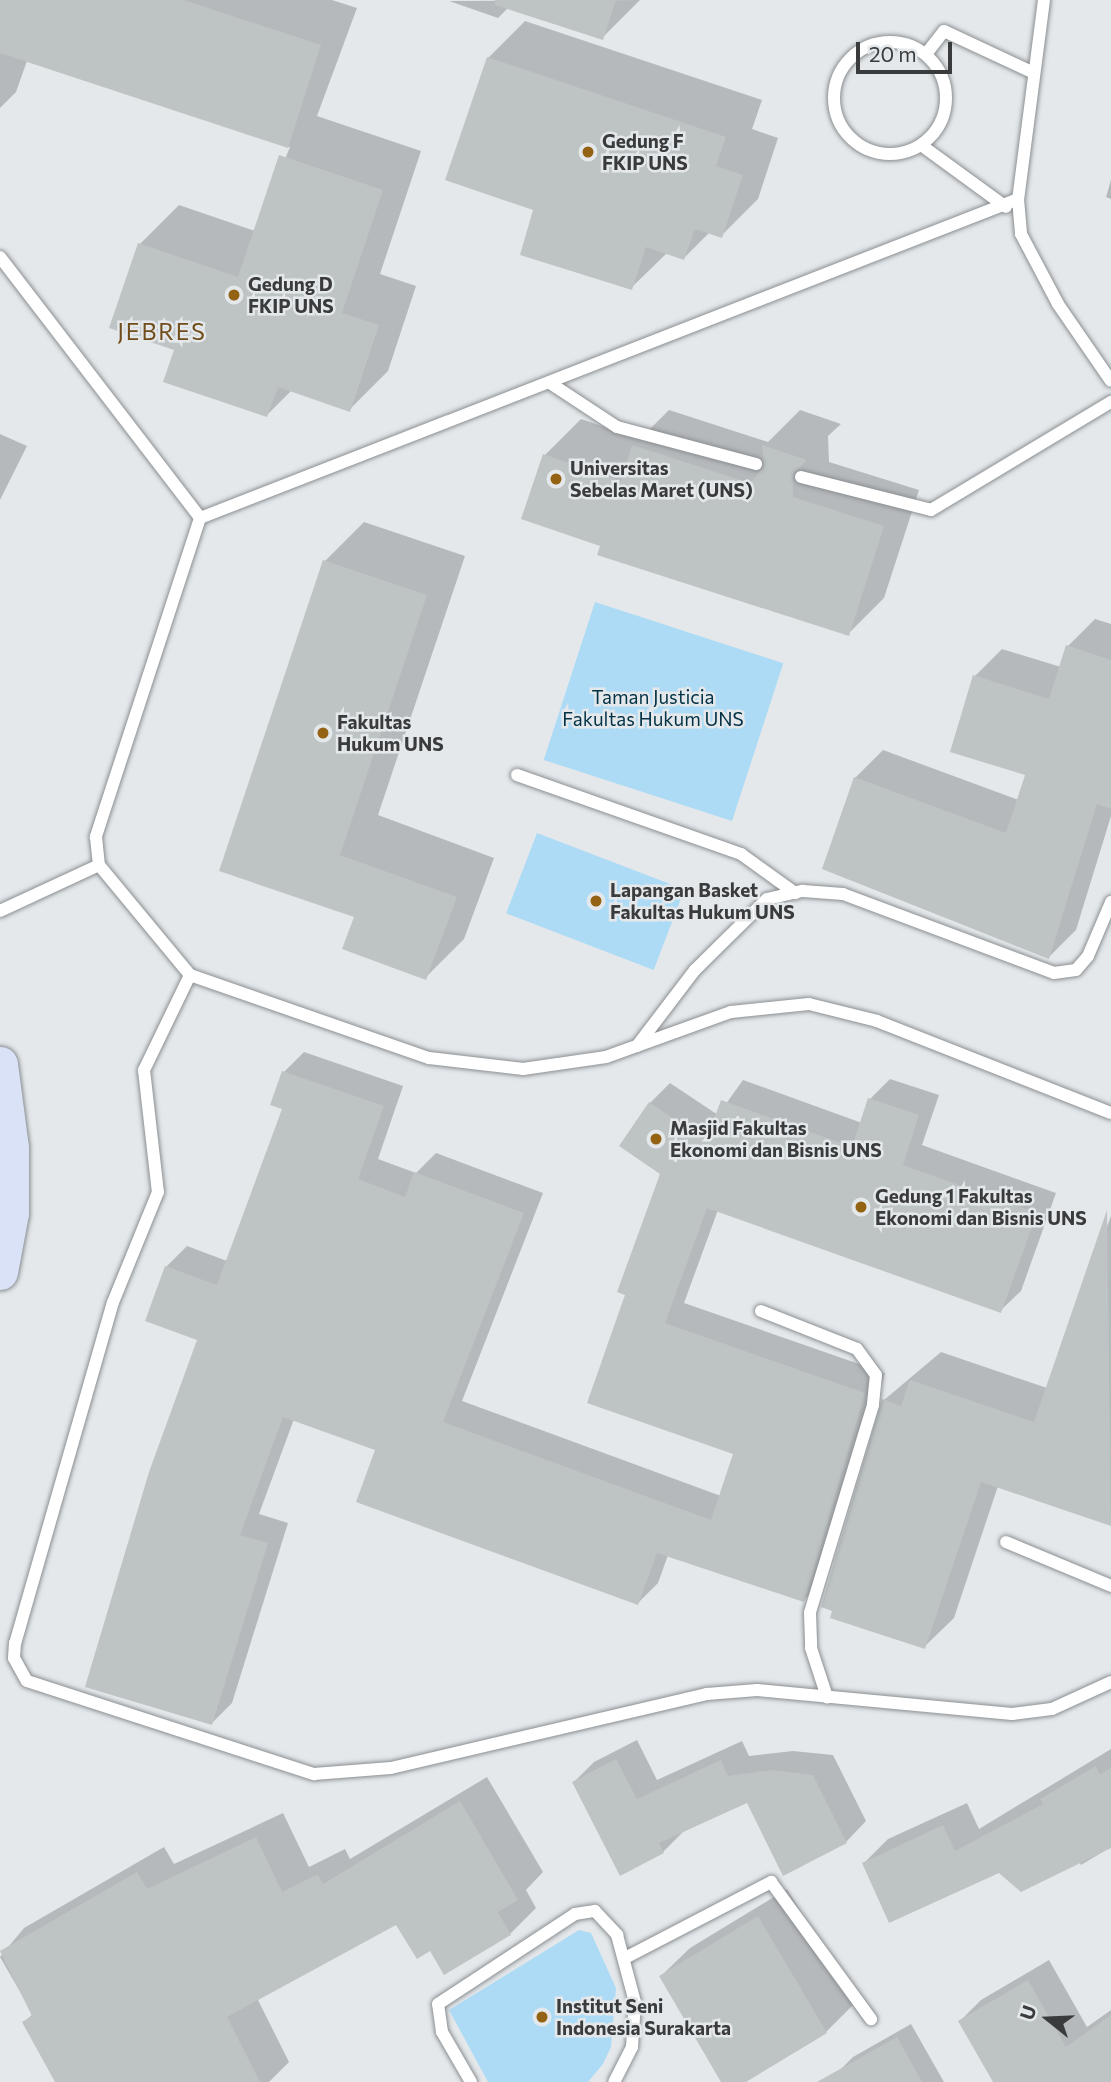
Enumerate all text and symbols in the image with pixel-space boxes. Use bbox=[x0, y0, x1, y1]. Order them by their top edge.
scale bar bbox=[859, 28, 955, 72]
text: 20 m bbox=[869, 41, 917, 66]
place label: Gedung F FKIP UNS bbox=[602, 130, 688, 174]
marker: Gedung F FKIP UNS bbox=[580, 144, 596, 160]
place label: Gedung D FKIP UNS bbox=[248, 273, 334, 317]
marker: Gedung D FKIP UNS bbox=[226, 287, 242, 303]
district label: JEBRES bbox=[118, 317, 206, 345]
place label: Universitas Sebelas Maret (UNS) bbox=[570, 457, 753, 501]
marker: Universitas Sebelas Maret (UNS) bbox=[548, 471, 564, 487]
park label: Taman Justicia Fakultas Hukum UNS bbox=[562, 686, 744, 730]
place label: Fakultas Hukum UNS bbox=[337, 711, 444, 755]
marker: Fakultas Hukum UNS bbox=[315, 725, 331, 741]
place label: Lapangan Basket Fakultas Hukum UNS bbox=[610, 879, 795, 923]
marker: Lapangan Basket Fakultas Hukum UNS bbox=[588, 893, 604, 909]
place label: Masjid Fakultas Ekonomi dan Bisnis UNS bbox=[670, 1117, 882, 1161]
marker: Masjid Fakultas Ekonomi dan Bisnis UNS bbox=[648, 1131, 664, 1147]
place label: Gedung 1 Fakultas Ekonomi dan Bisnis UNS bbox=[875, 1185, 1087, 1229]
marker: Gedung 1 Fakultas Ekonomi dan Bisnis UNS bbox=[853, 1199, 869, 1215]
north arrow bbox=[1013, 1984, 1083, 2054]
place label: Institut Seni Indonesia Surakarta bbox=[556, 1995, 731, 2039]
text: U bbox=[1014, 2002, 1041, 2022]
marker: Institut Seni Indonesia Surakarta bbox=[534, 2009, 550, 2025]

